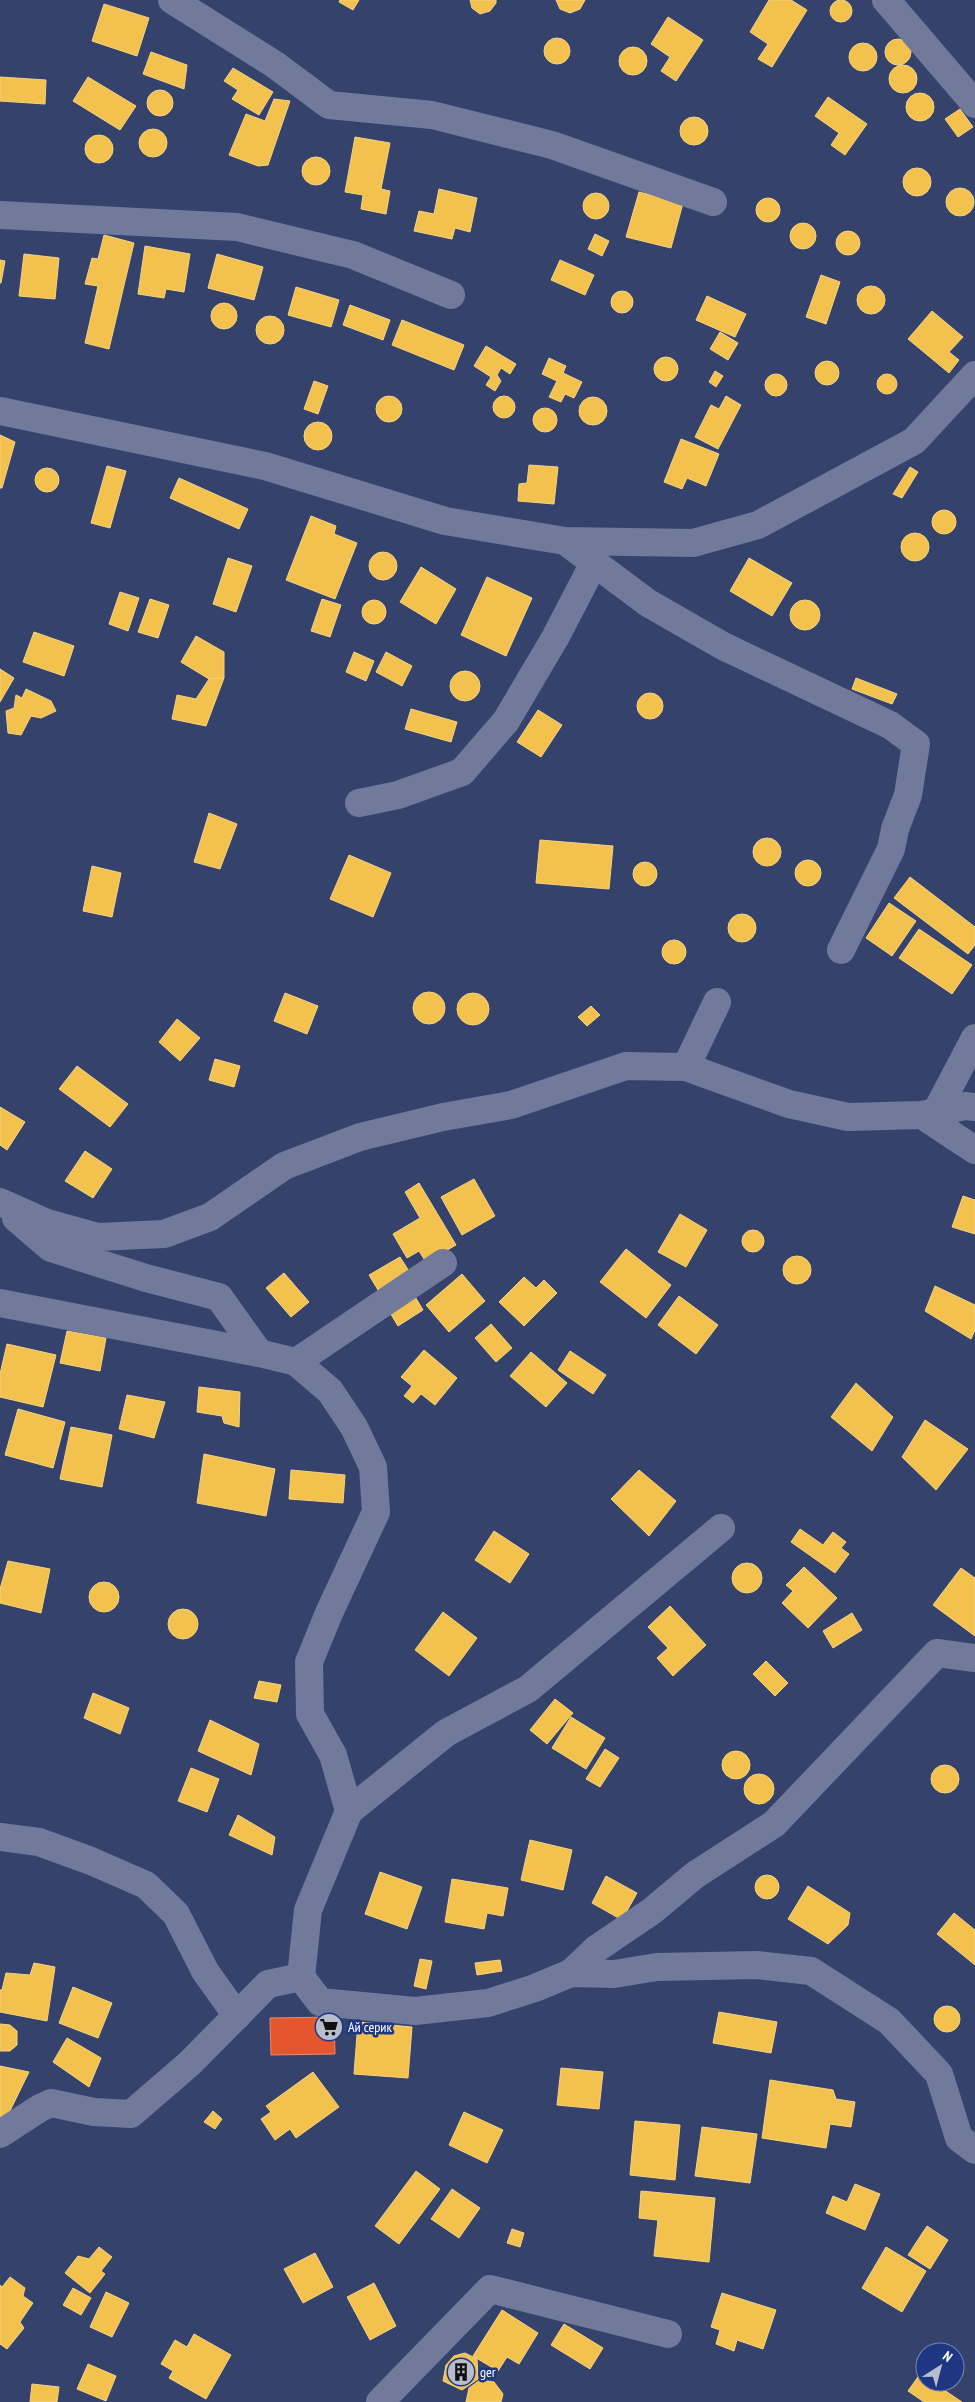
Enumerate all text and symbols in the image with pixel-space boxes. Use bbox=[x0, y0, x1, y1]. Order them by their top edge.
supermarket icon: Ай серик bbox=[314, 2012, 344, 2042]
place label: Ай серик bbox=[348, 2018, 392, 2036]
north arrow bbox=[915, 2342, 965, 2392]
text: N bbox=[939, 2347, 956, 2366]
building icon: ger bbox=[446, 2357, 476, 2387]
place label: ger bbox=[480, 2363, 496, 2381]

